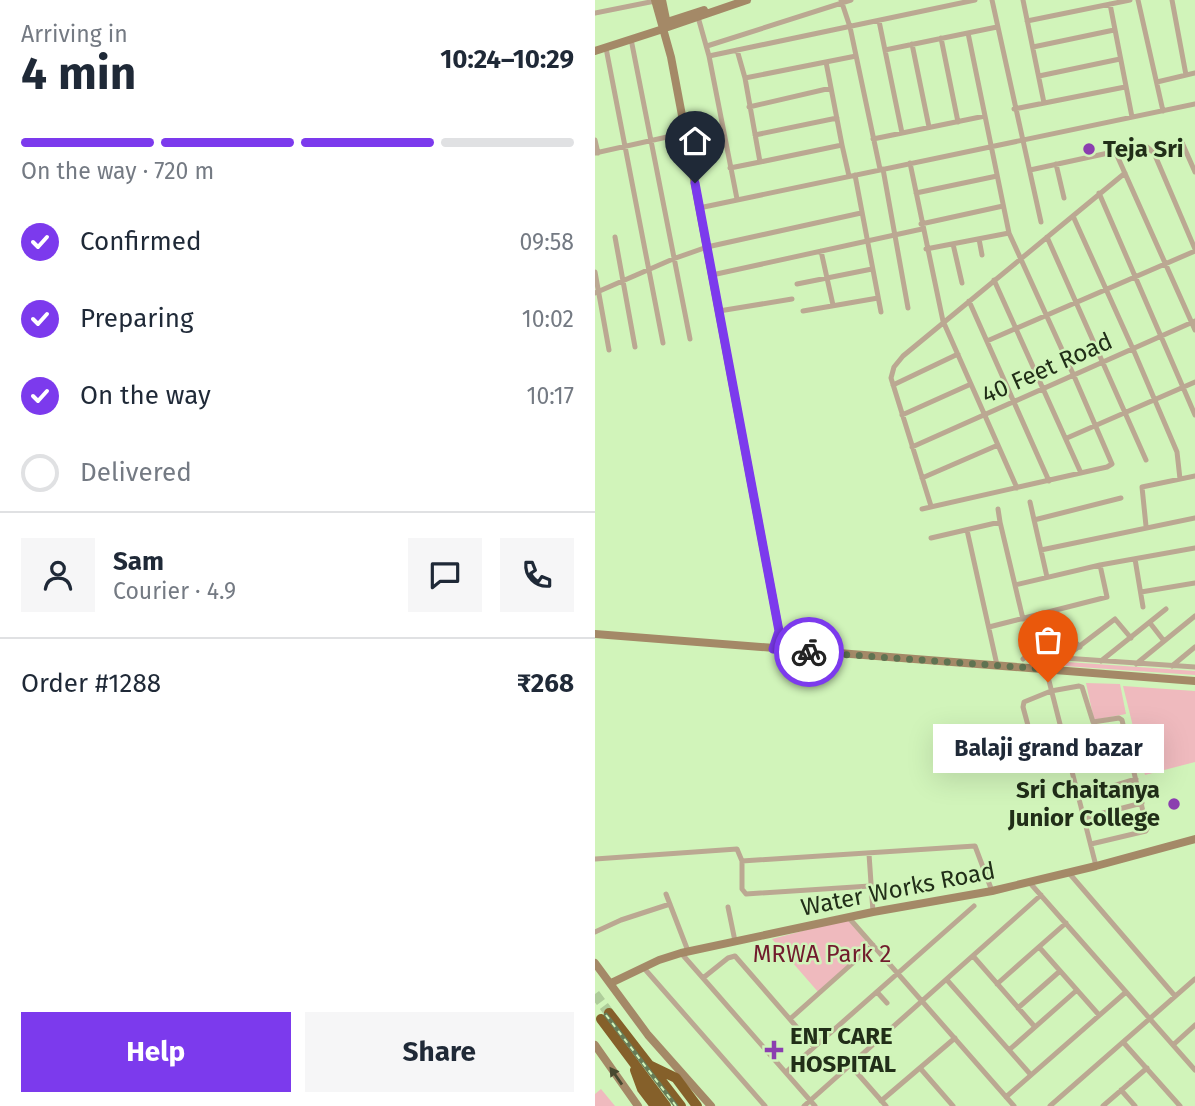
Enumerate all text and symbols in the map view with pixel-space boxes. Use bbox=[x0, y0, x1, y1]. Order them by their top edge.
text: Arriving in bbox=[21, 20, 128, 48]
text: 10:24–10:29 bbox=[440, 44, 574, 75]
text: 4 min bbox=[21, 46, 136, 101]
pin bbox=[665, 111, 725, 183]
icon: home bbox=[676, 122, 714, 160]
place label: Teja Sri bbox=[1103, 135, 1184, 163]
marker: Teja Sri bbox=[1081, 141, 1097, 157]
text: On the way · 720 m bbox=[21, 157, 214, 185]
icon: check bbox=[21, 223, 59, 261]
text: Confirmed bbox=[80, 226, 201, 257]
text: 09:58 bbox=[520, 228, 574, 256]
icon: check bbox=[21, 300, 59, 338]
text: Preparing bbox=[80, 303, 193, 334]
text: 10:02 bbox=[522, 305, 574, 333]
street label: 40 Feet Road bbox=[977, 327, 1117, 409]
icon: check bbox=[21, 377, 59, 415]
text: On the way bbox=[80, 380, 211, 411]
text: 10:17 bbox=[526, 382, 574, 410]
text: Delivered bbox=[80, 457, 192, 488]
button: person bbox=[21, 538, 95, 612]
button: chat bbox=[408, 538, 482, 612]
button: phone bbox=[500, 538, 574, 612]
text: Sam bbox=[113, 546, 164, 577]
text: Courier · 4.9 bbox=[113, 577, 236, 605]
pin bbox=[1018, 610, 1078, 682]
courier bbox=[774, 617, 844, 687]
icon: bag bbox=[1029, 621, 1067, 659]
icon: bike bbox=[790, 633, 828, 671]
text: Order #1288 bbox=[21, 668, 161, 699]
text: ₹268 bbox=[517, 668, 574, 699]
callout: Balaji grand bazar bbox=[932, 724, 1163, 773]
text: Balaji grand bazar bbox=[954, 734, 1143, 762]
place label: Sri Chaitanya Junior College bbox=[1007, 776, 1160, 832]
marker: Sri Chaitanya Junior College bbox=[1166, 796, 1182, 812]
street label: Water Works Road bbox=[799, 856, 997, 922]
park label: MRWA Park 2 bbox=[753, 940, 891, 968]
button: Help bbox=[21, 1012, 291, 1092]
button: Share bbox=[305, 1012, 574, 1092]
place label: ENT CARE HOSPITAL bbox=[790, 1022, 896, 1078]
marker: ENT CARE HOSPITAL bbox=[764, 1040, 784, 1060]
one-way arrow bbox=[609, 1067, 623, 1085]

